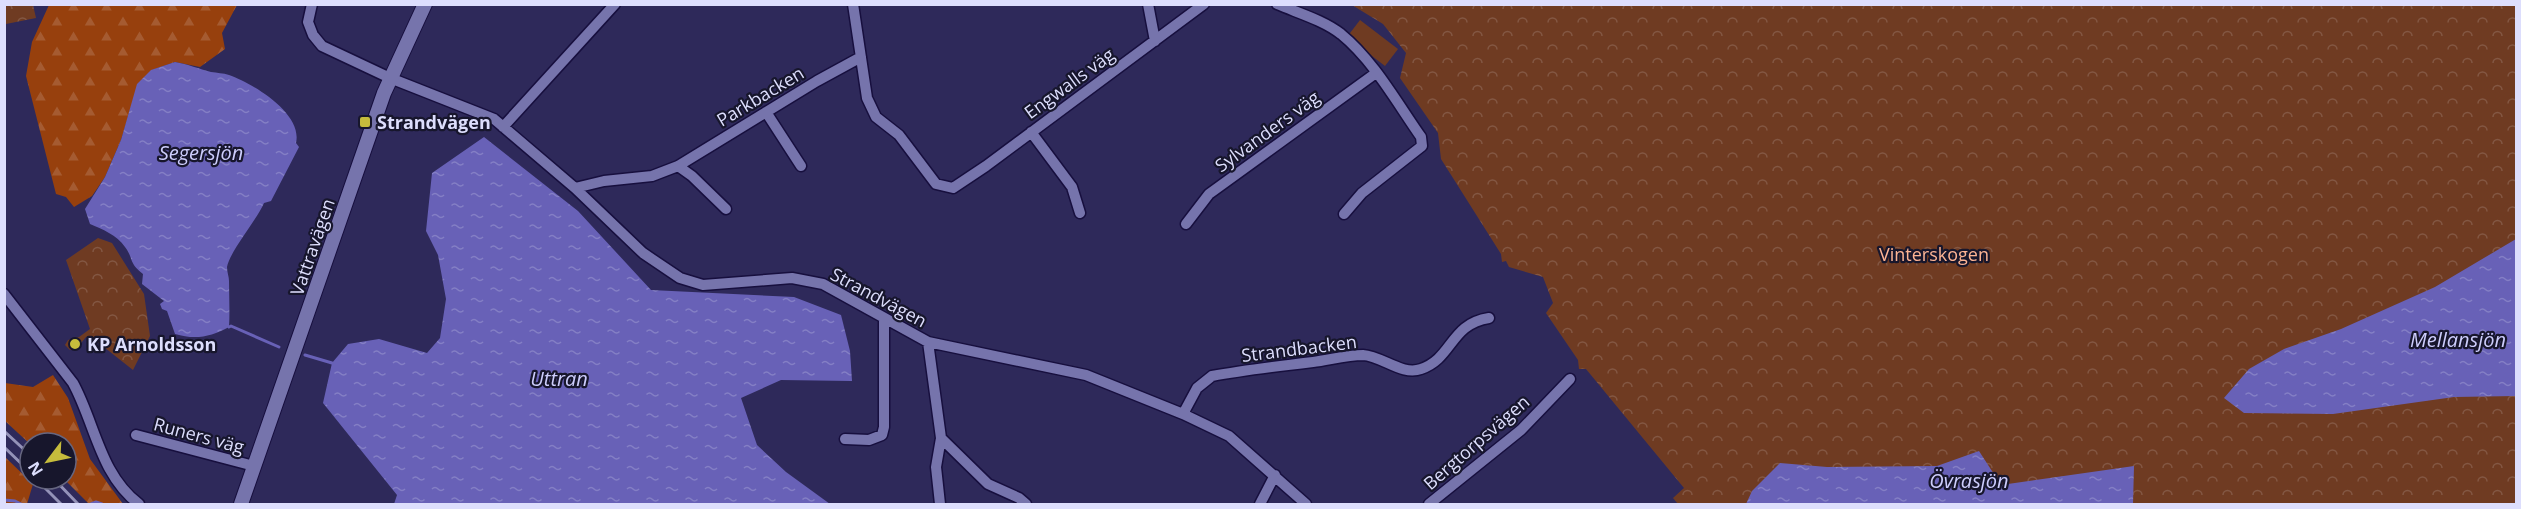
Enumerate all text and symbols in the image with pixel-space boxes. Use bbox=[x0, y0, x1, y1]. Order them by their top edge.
street label: Engwalls väg bbox=[1019, 42, 1119, 124]
street label: Parkbacken bbox=[712, 61, 808, 131]
street label: Sylvanders väg bbox=[1210, 85, 1324, 177]
place label: Strandvägen bbox=[377, 110, 491, 134]
marker: Strandvägen bbox=[358, 115, 372, 129]
water label: Segersjön bbox=[159, 139, 243, 166]
street label: Vattravägen bbox=[284, 195, 340, 299]
park label: Vinterskogen bbox=[1879, 242, 1989, 266]
street label: Strandvägen bbox=[827, 262, 931, 332]
water label: Mellansjön bbox=[2410, 326, 2506, 353]
street label: Strandbacken bbox=[1240, 329, 1358, 367]
place label: KP Arnoldsson bbox=[87, 332, 216, 356]
marker: KP Arnoldsson bbox=[68, 337, 82, 351]
water label: Uttran bbox=[530, 365, 588, 392]
street label: Bergtorpsvägen bbox=[1418, 389, 1534, 495]
street label: Runers väg bbox=[151, 411, 247, 459]
north arrow bbox=[18, 431, 78, 491]
text: N bbox=[23, 458, 48, 480]
water label: Övrasjön bbox=[1929, 467, 2009, 494]

